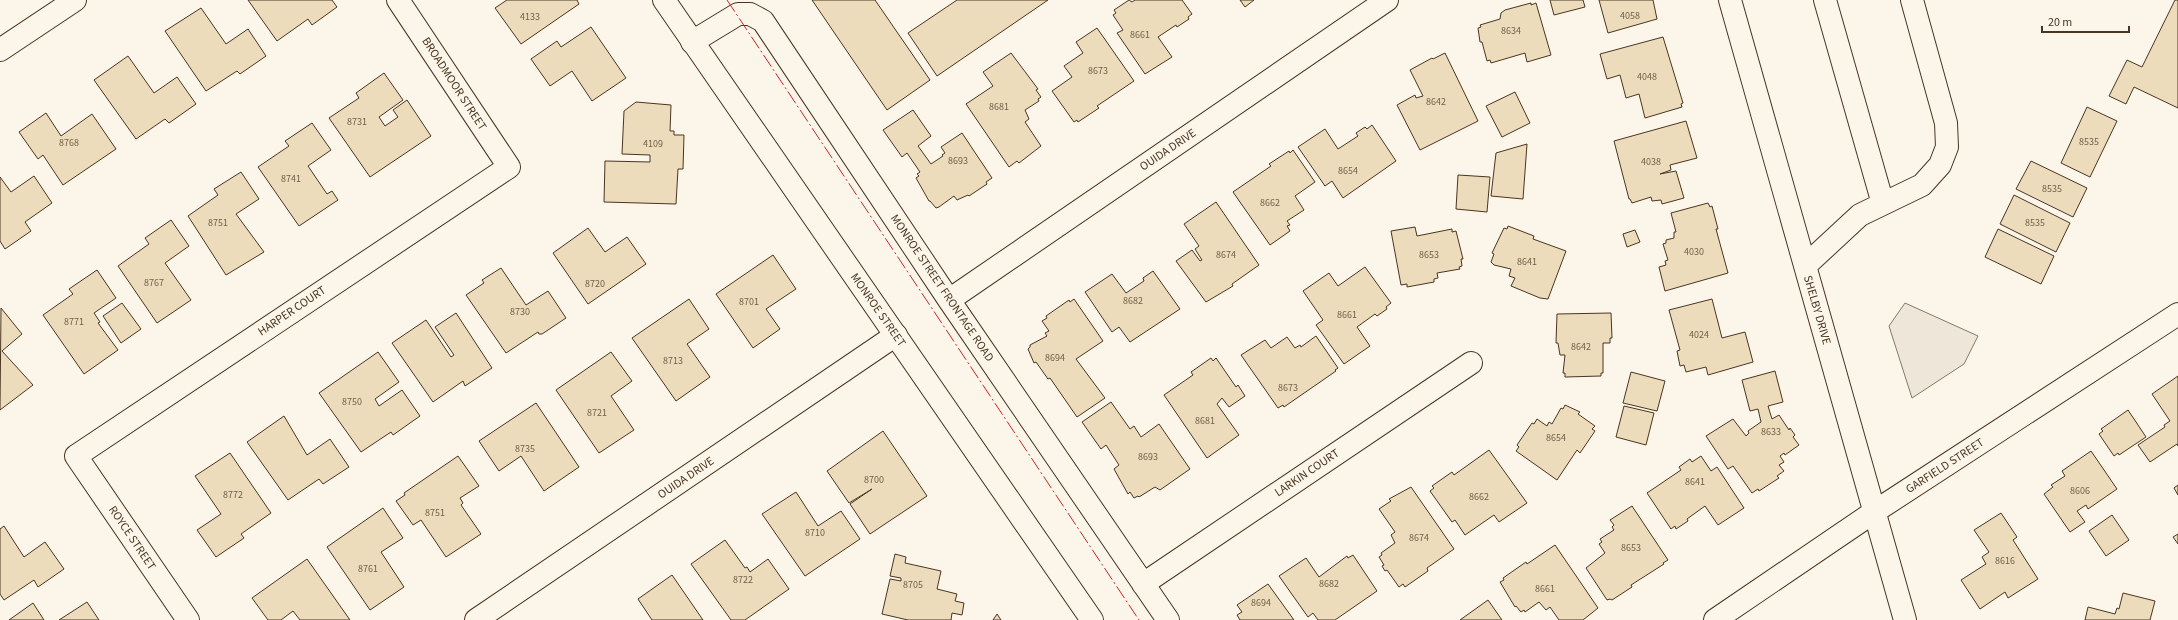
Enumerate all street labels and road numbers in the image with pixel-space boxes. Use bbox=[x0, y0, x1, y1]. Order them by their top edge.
street label: BROADMOOR STREET bbox=[417, 34, 491, 134]
street label: OUIDA DRIVE bbox=[1136, 125, 1200, 175]
street label: MONROE STREET FRONTAGE ROAD bbox=[886, 211, 998, 365]
street label: MONROE STREET bbox=[846, 270, 910, 351]
street label: SHELBY DRIVE bbox=[1799, 273, 1835, 347]
street label: HARPER COURT bbox=[255, 282, 330, 340]
street label: GARFIELD STREET bbox=[1903, 434, 1988, 498]
street label: LARKIN COURT bbox=[1271, 445, 1343, 501]
street label: OUIDA DRIVE bbox=[654, 453, 718, 503]
street label: ROYCE STREET bbox=[104, 502, 160, 574]

